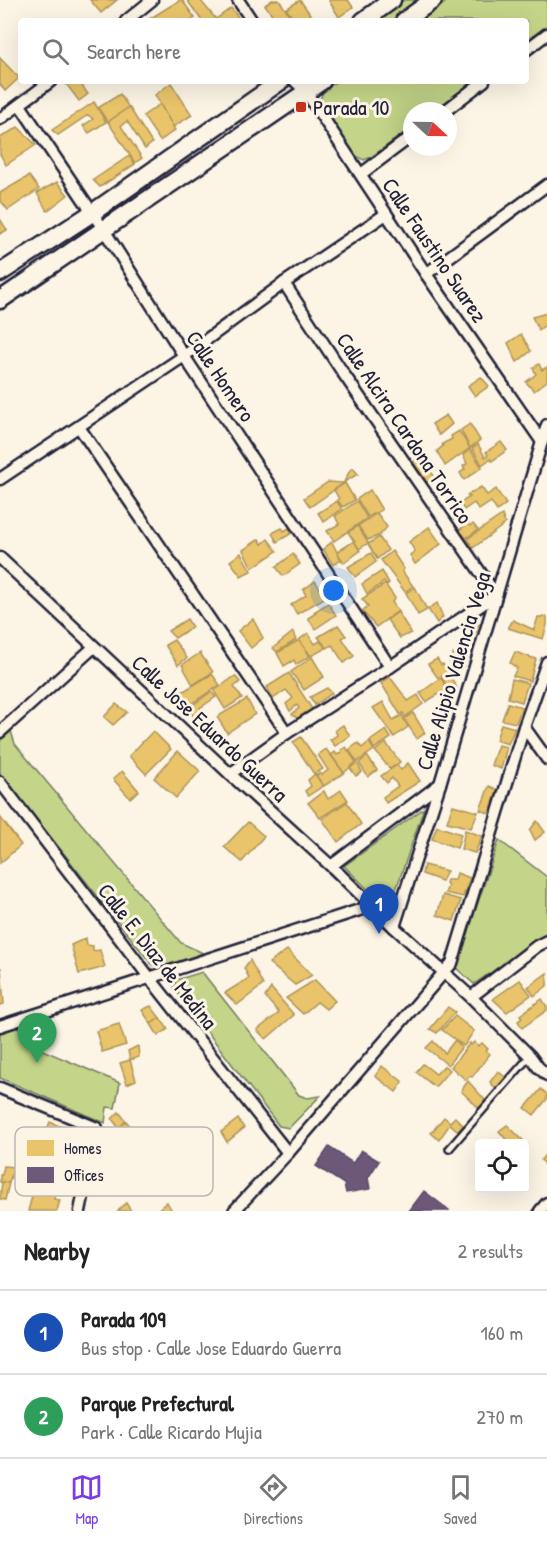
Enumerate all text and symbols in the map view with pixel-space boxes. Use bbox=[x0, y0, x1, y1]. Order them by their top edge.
search box bbox=[18, 18, 529, 84]
icon: search bbox=[39, 35, 72, 68]
text: Search here bbox=[87, 36, 181, 66]
place label: Parada 10 bbox=[313, 92, 390, 122]
marker: Parada 10 bbox=[294, 100, 308, 114]
north arrow bbox=[403, 102, 457, 156]
street label: Calle Faustino Suarez bbox=[375, 172, 495, 328]
street label: Calle Homero bbox=[179, 324, 263, 428]
street label: Calle Alcira Cardona Torrico bbox=[330, 326, 480, 530]
street label: Calle Alipio Valencia Vega bbox=[409, 568, 498, 774]
your location bbox=[319, 576, 348, 605]
street label: Calle Jose Eduardo Guerra bbox=[125, 648, 295, 809]
street label: Calle E. Diaz de Medina bbox=[91, 877, 225, 1036]
pin: 1 bbox=[360, 884, 398, 934]
pin: 2 bbox=[18, 1014, 57, 1063]
legend bbox=[15, 1127, 213, 1196]
text: Homes bbox=[64, 1137, 101, 1159]
map controls bbox=[475, 1139, 529, 1193]
button: locate bbox=[475, 1139, 529, 1193]
text: Offices bbox=[64, 1164, 104, 1186]
text: Nearby bbox=[24, 1233, 90, 1268]
text: 2 results bbox=[458, 1237, 523, 1264]
text: Parada 109 bbox=[81, 1304, 165, 1334]
text: 1 bbox=[40, 1319, 47, 1346]
text: 160 m bbox=[481, 1319, 523, 1346]
text: Bus stop · Calle Jose Eduardo Guerra bbox=[81, 1334, 341, 1361]
text: Parque Prefectural bbox=[81, 1388, 234, 1418]
text: 2 bbox=[39, 1403, 48, 1430]
text: 270 m bbox=[477, 1403, 523, 1430]
text: Park · Calle Ricardo Mujia bbox=[81, 1418, 262, 1445]
tab: Map bbox=[70, 1471, 103, 1529]
tab: Directions bbox=[244, 1471, 303, 1529]
tab: Saved bbox=[444, 1471, 477, 1529]

